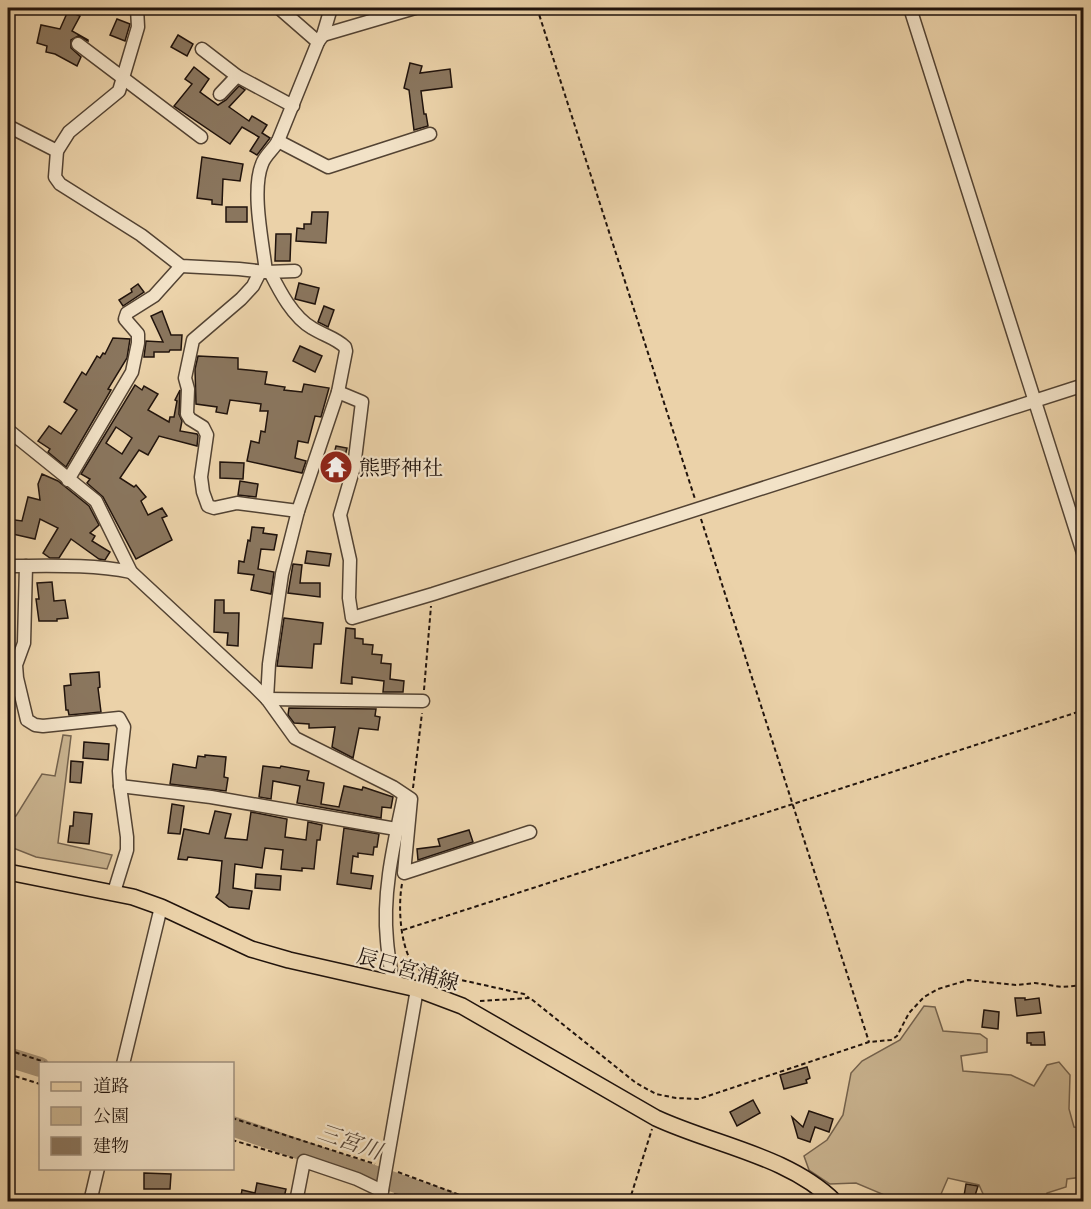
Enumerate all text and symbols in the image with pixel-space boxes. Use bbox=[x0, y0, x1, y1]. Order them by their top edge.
temple icon: 熊野神社 bbox=[318, 449, 354, 485]
place label: 熊野神社 bbox=[359, 452, 443, 483]
street label: 辰巳宮浦線 bbox=[353, 940, 463, 998]
legend bbox=[39, 1062, 234, 1170]
text: 道路 bbox=[93, 1072, 129, 1099]
text: 公園 bbox=[93, 1102, 129, 1129]
water label: 三宮川 bbox=[314, 1115, 388, 1168]
text: 建物 bbox=[93, 1132, 129, 1159]

